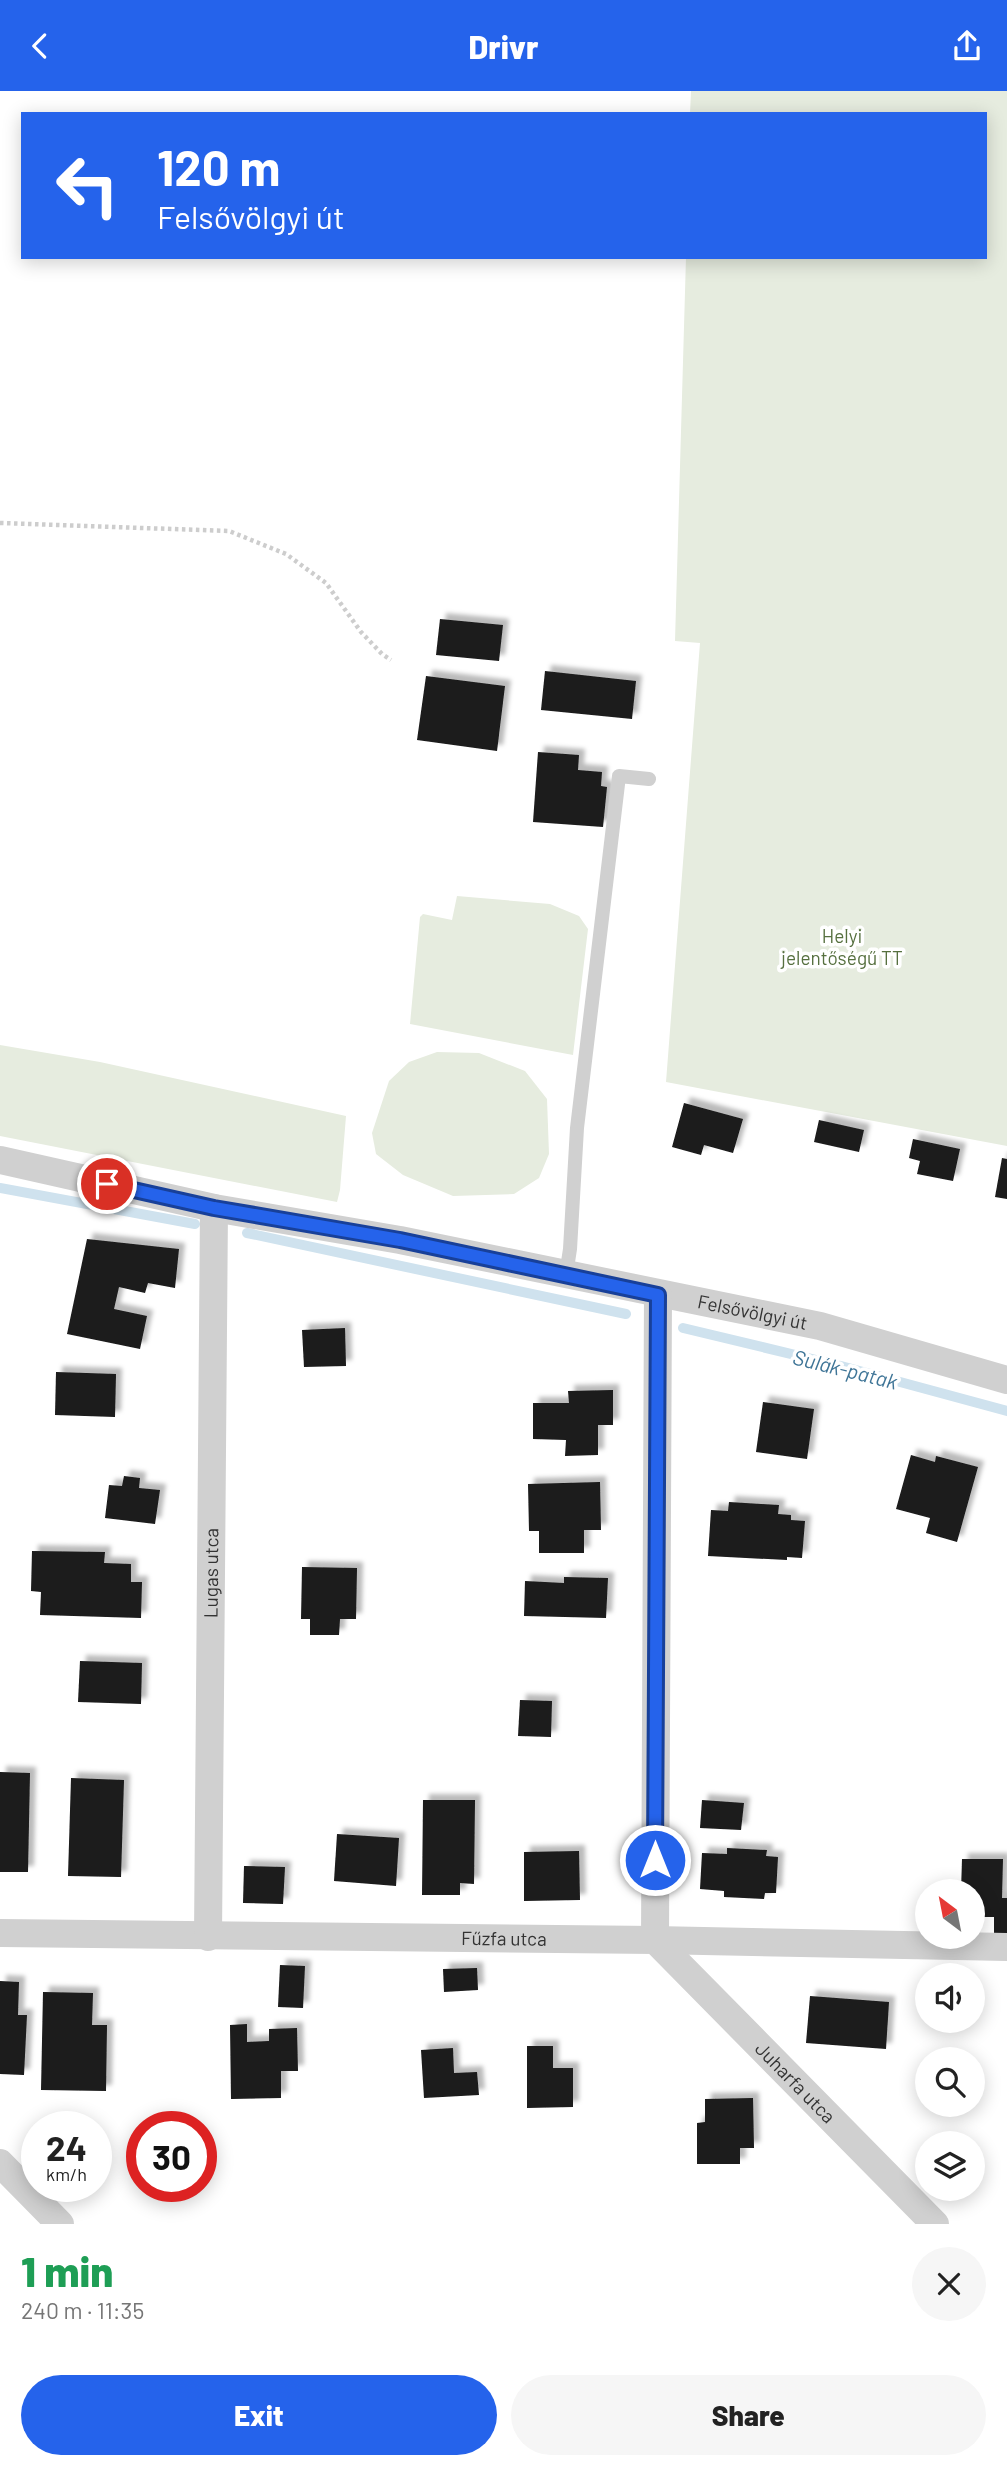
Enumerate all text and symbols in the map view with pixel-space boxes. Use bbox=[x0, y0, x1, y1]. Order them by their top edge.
icon: back bbox=[21, 27, 59, 65]
text: Drivr bbox=[468, 27, 539, 65]
icon: share bbox=[948, 27, 986, 65]
text: 120 m bbox=[157, 137, 280, 196]
icon: left bbox=[42, 140, 133, 231]
text: Felsővölgyi út bbox=[157, 197, 345, 235]
park label: Helyi jelentőségű TT bbox=[780, 924, 903, 969]
pin bbox=[77, 1154, 137, 1214]
icon: arrive bbox=[88, 1165, 126, 1203]
street label: Felsővölgyi út bbox=[696, 1289, 810, 1334]
water label: Sulák-patak bbox=[791, 1344, 901, 1394]
street label: Lugas utca bbox=[199, 1528, 222, 1618]
position arrow bbox=[618, 1823, 692, 1897]
north arrow bbox=[915, 1879, 985, 1949]
map controls bbox=[915, 1879, 985, 2201]
street label: Fűzfa utca bbox=[461, 1926, 547, 1950]
button: sound bbox=[915, 1963, 985, 2033]
street label: Juharfa utca bbox=[751, 2037, 841, 2127]
button: search bbox=[915, 2047, 985, 2117]
speed limit sign: 30 bbox=[126, 2111, 217, 2202]
text: 24 bbox=[46, 2126, 87, 2168]
button: layers bbox=[915, 2131, 985, 2201]
text: km/h bbox=[46, 2163, 87, 2185]
text: 1 min bbox=[21, 2245, 113, 2295]
button: close bbox=[912, 2247, 986, 2321]
text: 240 m · 11:35 bbox=[21, 2296, 144, 2324]
button: Exit bbox=[21, 2375, 497, 2455]
button: Share bbox=[511, 2375, 986, 2455]

